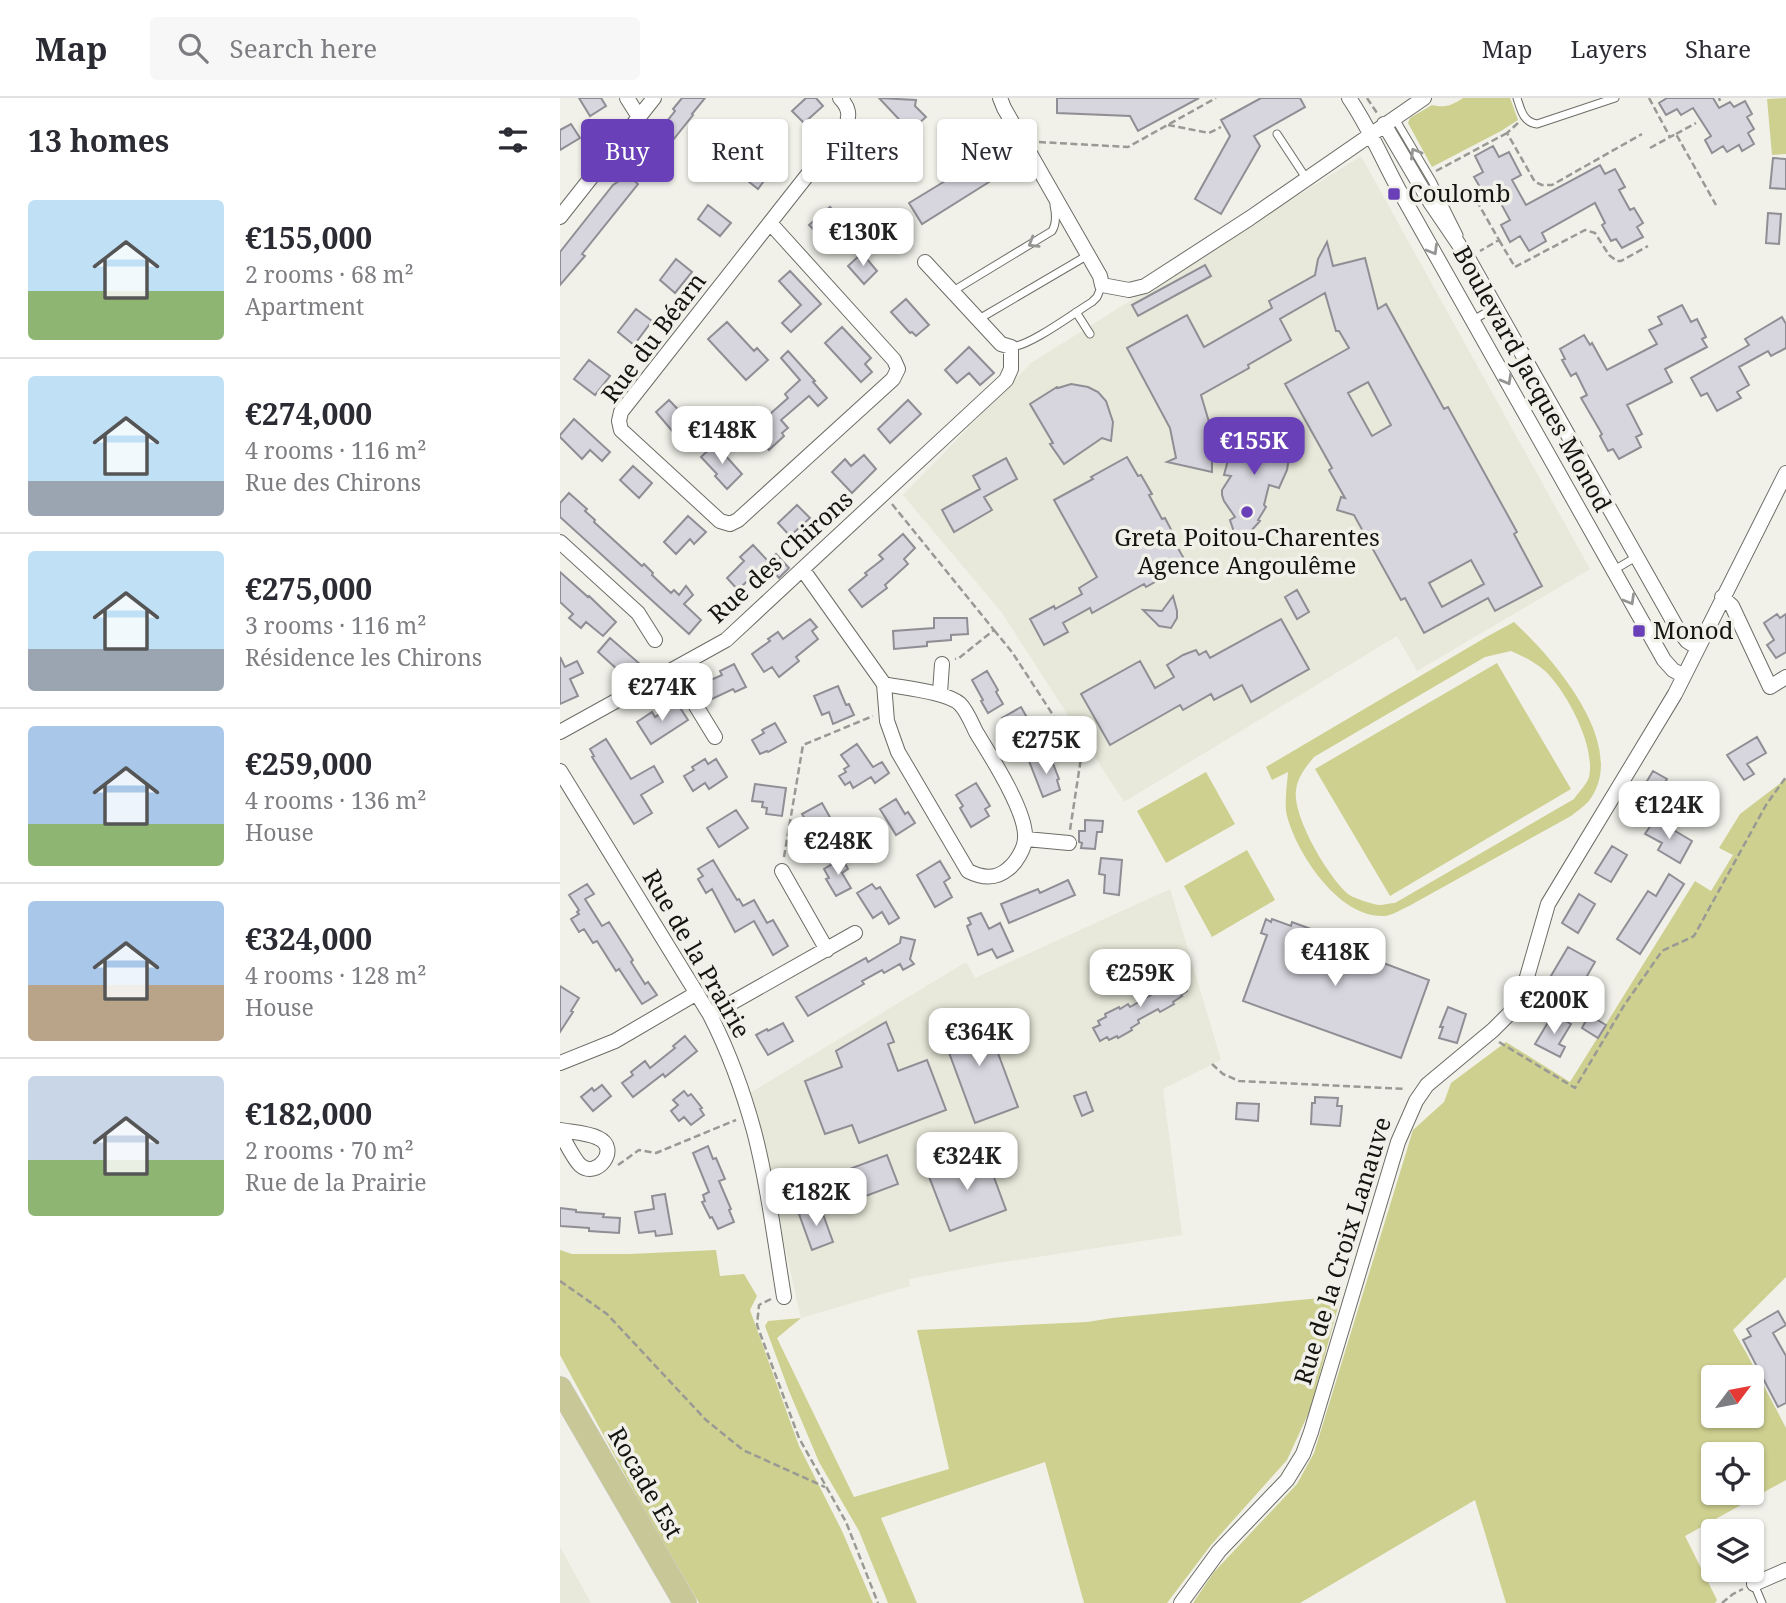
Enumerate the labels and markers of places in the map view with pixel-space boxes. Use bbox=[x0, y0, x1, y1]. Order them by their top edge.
place label: Coulomb bbox=[1408, 176, 1511, 209]
marker: Coulomb bbox=[1386, 186, 1402, 202]
pin: €130K bbox=[814, 208, 912, 268]
pin: €148K bbox=[673, 406, 771, 466]
pin: €155K bbox=[1205, 418, 1303, 477]
marker: Greta Poitou-Charentes Agence Angoulême bbox=[1239, 504, 1255, 520]
place label: Greta Poitou-Charentes Agence Angoulême bbox=[1114, 520, 1380, 581]
place label: Monod bbox=[1653, 613, 1734, 646]
marker: Monod bbox=[1631, 623, 1647, 639]
pin: €274K bbox=[613, 664, 711, 723]
pin: €275K bbox=[997, 716, 1095, 776]
pin: €124K bbox=[1620, 782, 1718, 841]
pin: €248K bbox=[789, 818, 887, 877]
pin: €418K bbox=[1286, 928, 1384, 988]
pin: €259K bbox=[1091, 950, 1189, 1009]
pin: €200K bbox=[1505, 976, 1603, 1036]
pin: €364K bbox=[930, 1009, 1028, 1068]
pin: €324K bbox=[918, 1132, 1016, 1192]
pin: €182K bbox=[767, 1168, 865, 1228]

